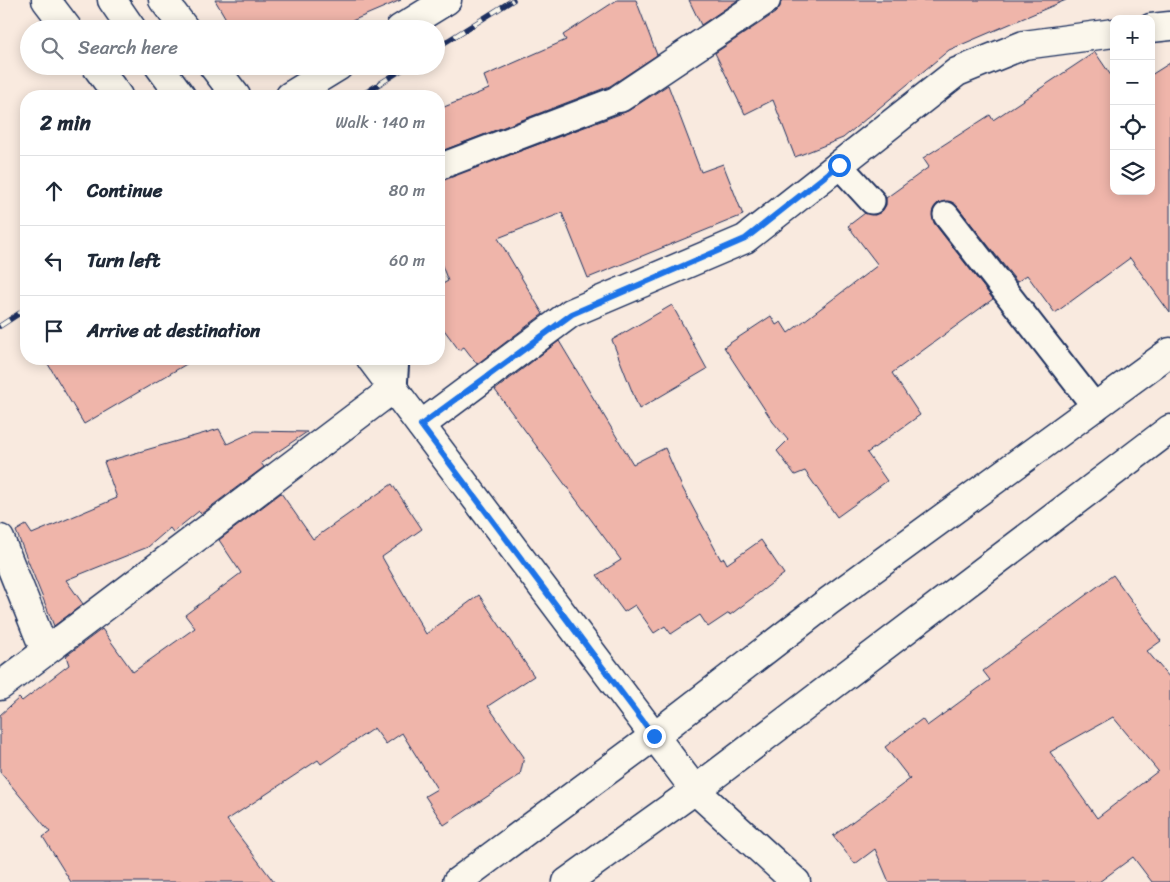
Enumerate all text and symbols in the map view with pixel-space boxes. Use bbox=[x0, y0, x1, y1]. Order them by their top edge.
map controls bbox=[1110, 15, 1155, 195]
button: + bbox=[1110, 15, 1155, 60]
search box bbox=[20, 20, 445, 75]
text: Search here bbox=[78, 31, 178, 64]
icon: search bbox=[38, 34, 66, 62]
button: − bbox=[1110, 60, 1155, 105]
text: 2 min bbox=[40, 104, 91, 142]
button: locate bbox=[1110, 105, 1155, 150]
text: Walk · 140 m bbox=[336, 108, 425, 137]
button: layers bbox=[1110, 150, 1155, 195]
route start bbox=[828, 154, 851, 177]
text: Continue bbox=[87, 174, 163, 207]
text: 80 m bbox=[389, 176, 425, 205]
icon: ahead bbox=[40, 177, 68, 205]
text: Turn left bbox=[87, 244, 160, 277]
text: 60 m bbox=[389, 246, 425, 275]
icon: left bbox=[40, 247, 68, 275]
text: Arrive at destination bbox=[87, 314, 260, 347]
icon: arrive bbox=[40, 317, 68, 345]
route end bbox=[643, 725, 666, 748]

